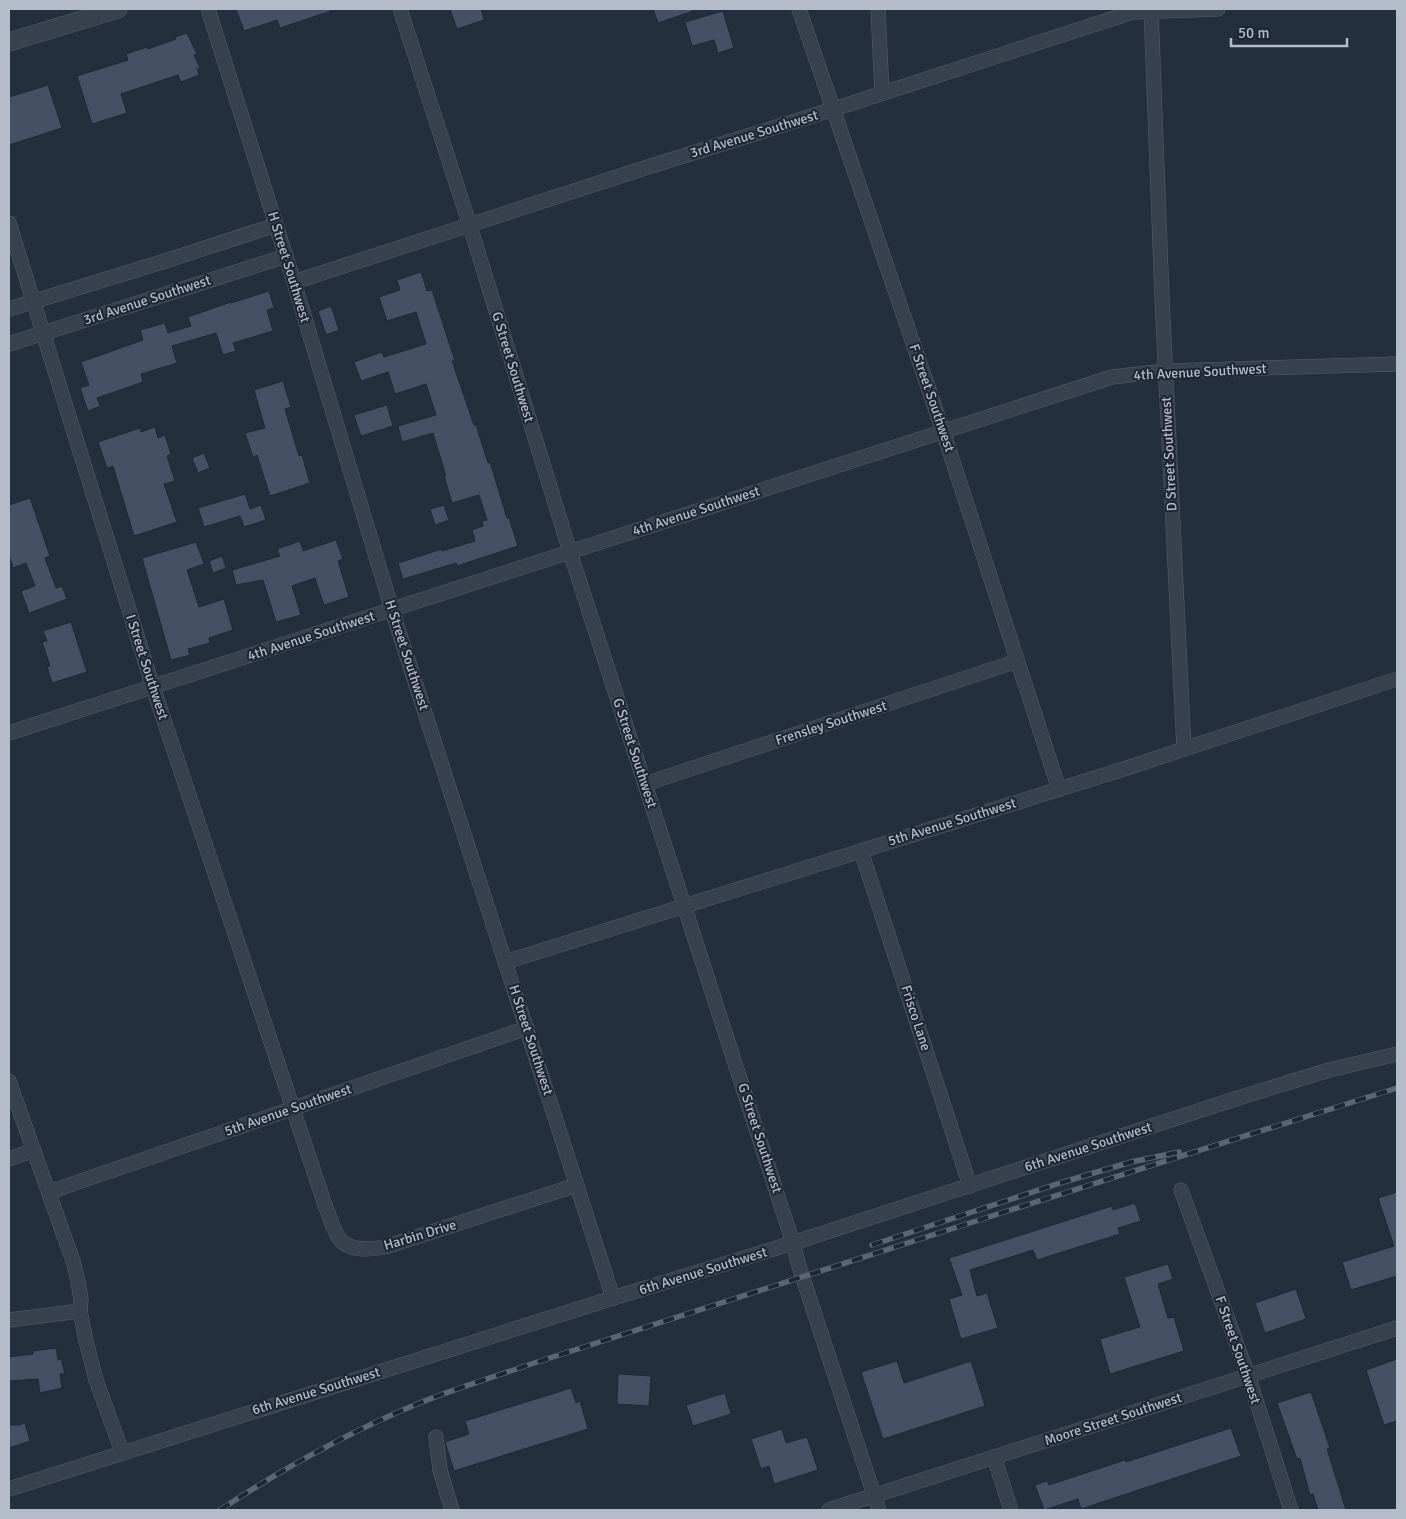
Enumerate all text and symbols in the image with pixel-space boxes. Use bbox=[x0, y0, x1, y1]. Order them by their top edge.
scale bar bbox=[1231, 15, 1347, 47]
text: 50 m bbox=[1238, 24, 1269, 42]
street label: 3rd Avenue Southwest bbox=[688, 106, 820, 162]
street label: H Street Southwest bbox=[264, 209, 314, 325]
street label: 3rd Avenue Southwest bbox=[81, 271, 213, 329]
street label: G Street Southwest bbox=[488, 310, 538, 424]
street label: F Street Southwest bbox=[906, 342, 958, 454]
street label: 4th Avenue Southwest bbox=[1133, 360, 1267, 384]
street label: D Street Southwest bbox=[1158, 396, 1180, 512]
street label: 4th Avenue Southwest bbox=[630, 482, 762, 540]
street label: H Street Southwest bbox=[381, 598, 433, 712]
street label: 4th Avenue Southwest bbox=[245, 607, 377, 665]
street label: I Street Southwest bbox=[122, 612, 172, 722]
street label: G Street Southwest bbox=[609, 696, 661, 810]
street label: Frensley Southwest bbox=[773, 697, 889, 749]
street label: 5th Avenue Southwest bbox=[886, 794, 1018, 850]
street label: H Street Southwest bbox=[505, 983, 557, 1097]
street label: Frisco Lane bbox=[897, 983, 935, 1053]
street label: 5th Avenue Southwest bbox=[222, 1080, 354, 1140]
street label: G Street Southwest bbox=[734, 1081, 786, 1195]
street label: 6th Avenue Southwest bbox=[1022, 1118, 1154, 1176]
street label: Harbin Drive bbox=[382, 1216, 458, 1254]
street label: 6th Avenue Southwest bbox=[637, 1243, 769, 1299]
street label: F Street Southwest bbox=[1212, 1294, 1264, 1406]
street label: 6th Avenue Southwest bbox=[250, 1363, 382, 1419]
street label: Moore Street Southwest bbox=[1042, 1389, 1184, 1449]

